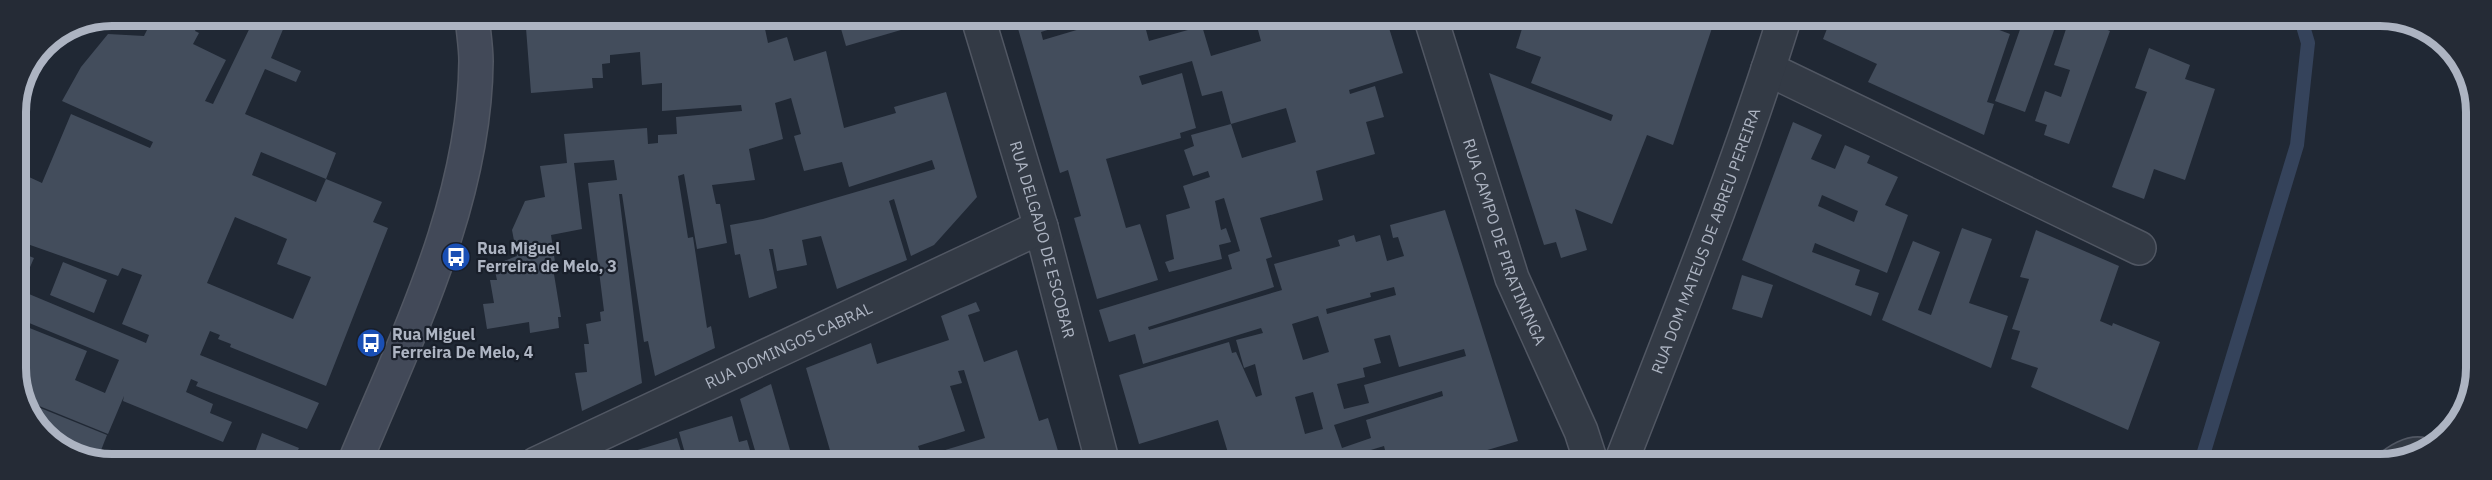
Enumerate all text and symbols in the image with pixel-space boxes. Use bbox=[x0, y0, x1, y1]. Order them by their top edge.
street label: RUA DOM MATEUS DE ABREU PEREIRA bbox=[1647, 105, 1764, 377]
street label: RUA CAMPO DE PIRATININGA bbox=[1459, 136, 1551, 348]
street label: RUA DELGADO DE ESCOBAR bbox=[1006, 138, 1080, 340]
place label: Rua Miguel Ferreira de Melo, 3 bbox=[477, 238, 617, 276]
bus stop icon: Rua Miguel Ferreira de Melo, 3 bbox=[440, 241, 472, 273]
street label: RUA DOMINGOS CABRAL bbox=[702, 298, 875, 393]
place label: Rua Miguel Ferreira De Melo, 4 bbox=[392, 324, 534, 362]
bus stop icon: Rua Miguel Ferreira De Melo, 4 bbox=[355, 327, 387, 359]

